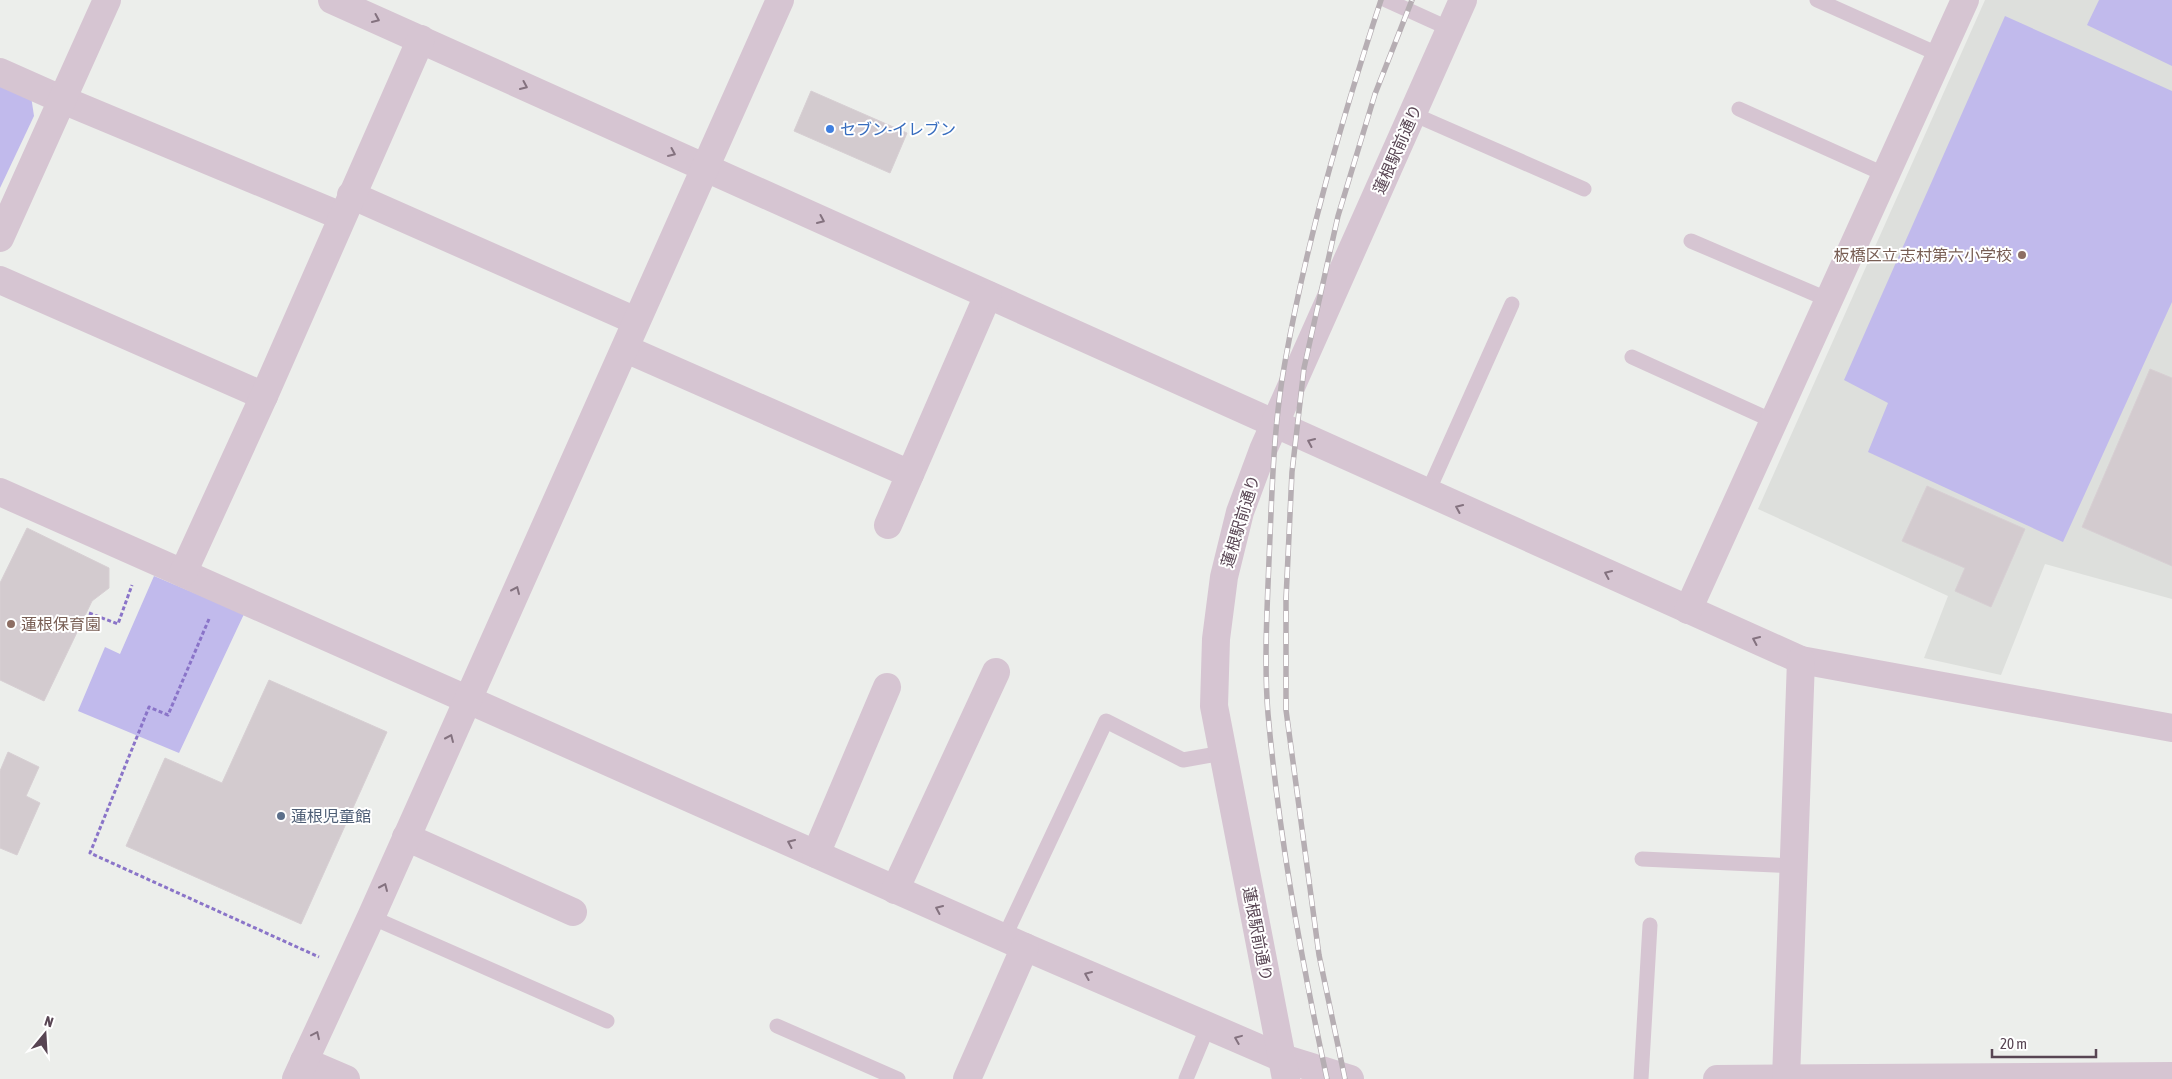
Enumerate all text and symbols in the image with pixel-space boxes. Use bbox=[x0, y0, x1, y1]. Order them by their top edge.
one-way arrow bbox=[371, 13, 380, 24]
one-way arrow bbox=[519, 80, 528, 90]
street label: 蓮根駅前通り bbox=[1369, 101, 1425, 197]
place label: セブン-イレブン bbox=[840, 120, 956, 138]
marker: セブン-イレブン bbox=[824, 123, 836, 135]
one-way arrow bbox=[667, 147, 676, 157]
one-way arrow bbox=[816, 213, 825, 224]
place label: 板橋区立 志村第六小学校 bbox=[1834, 246, 2012, 264]
marker: 板橋区立 志村第六小学校 bbox=[2016, 249, 2028, 261]
one-way arrow bbox=[1307, 437, 1316, 448]
street label: 蓮根駅前通り bbox=[1217, 472, 1263, 570]
one-way arrow bbox=[1456, 505, 1465, 515]
one-way arrow bbox=[1604, 570, 1613, 581]
one-way arrow bbox=[510, 586, 521, 595]
place label: 蓮根保育園 bbox=[21, 615, 101, 633]
marker: 蓮根保育園 bbox=[5, 618, 17, 630]
one-way arrow bbox=[1752, 636, 1761, 647]
one-way arrow bbox=[443, 734, 454, 743]
place label: 蓮根児童館 bbox=[291, 807, 371, 825]
marker: 蓮根児童館 bbox=[275, 810, 287, 822]
one-way arrow bbox=[787, 839, 796, 850]
one-way arrow bbox=[378, 883, 389, 892]
street label: 蓮根駅前通り bbox=[1240, 885, 1276, 983]
one-way arrow bbox=[935, 905, 944, 916]
one-way arrow bbox=[1084, 970, 1093, 981]
north arrow bbox=[20, 1009, 70, 1059]
text: N bbox=[43, 1013, 55, 1031]
scale bar bbox=[1992, 1026, 2096, 1058]
one-way arrow bbox=[310, 1031, 321, 1040]
one-way arrow bbox=[1234, 1034, 1242, 1044]
text: 20 m bbox=[2000, 1035, 2027, 1052]

